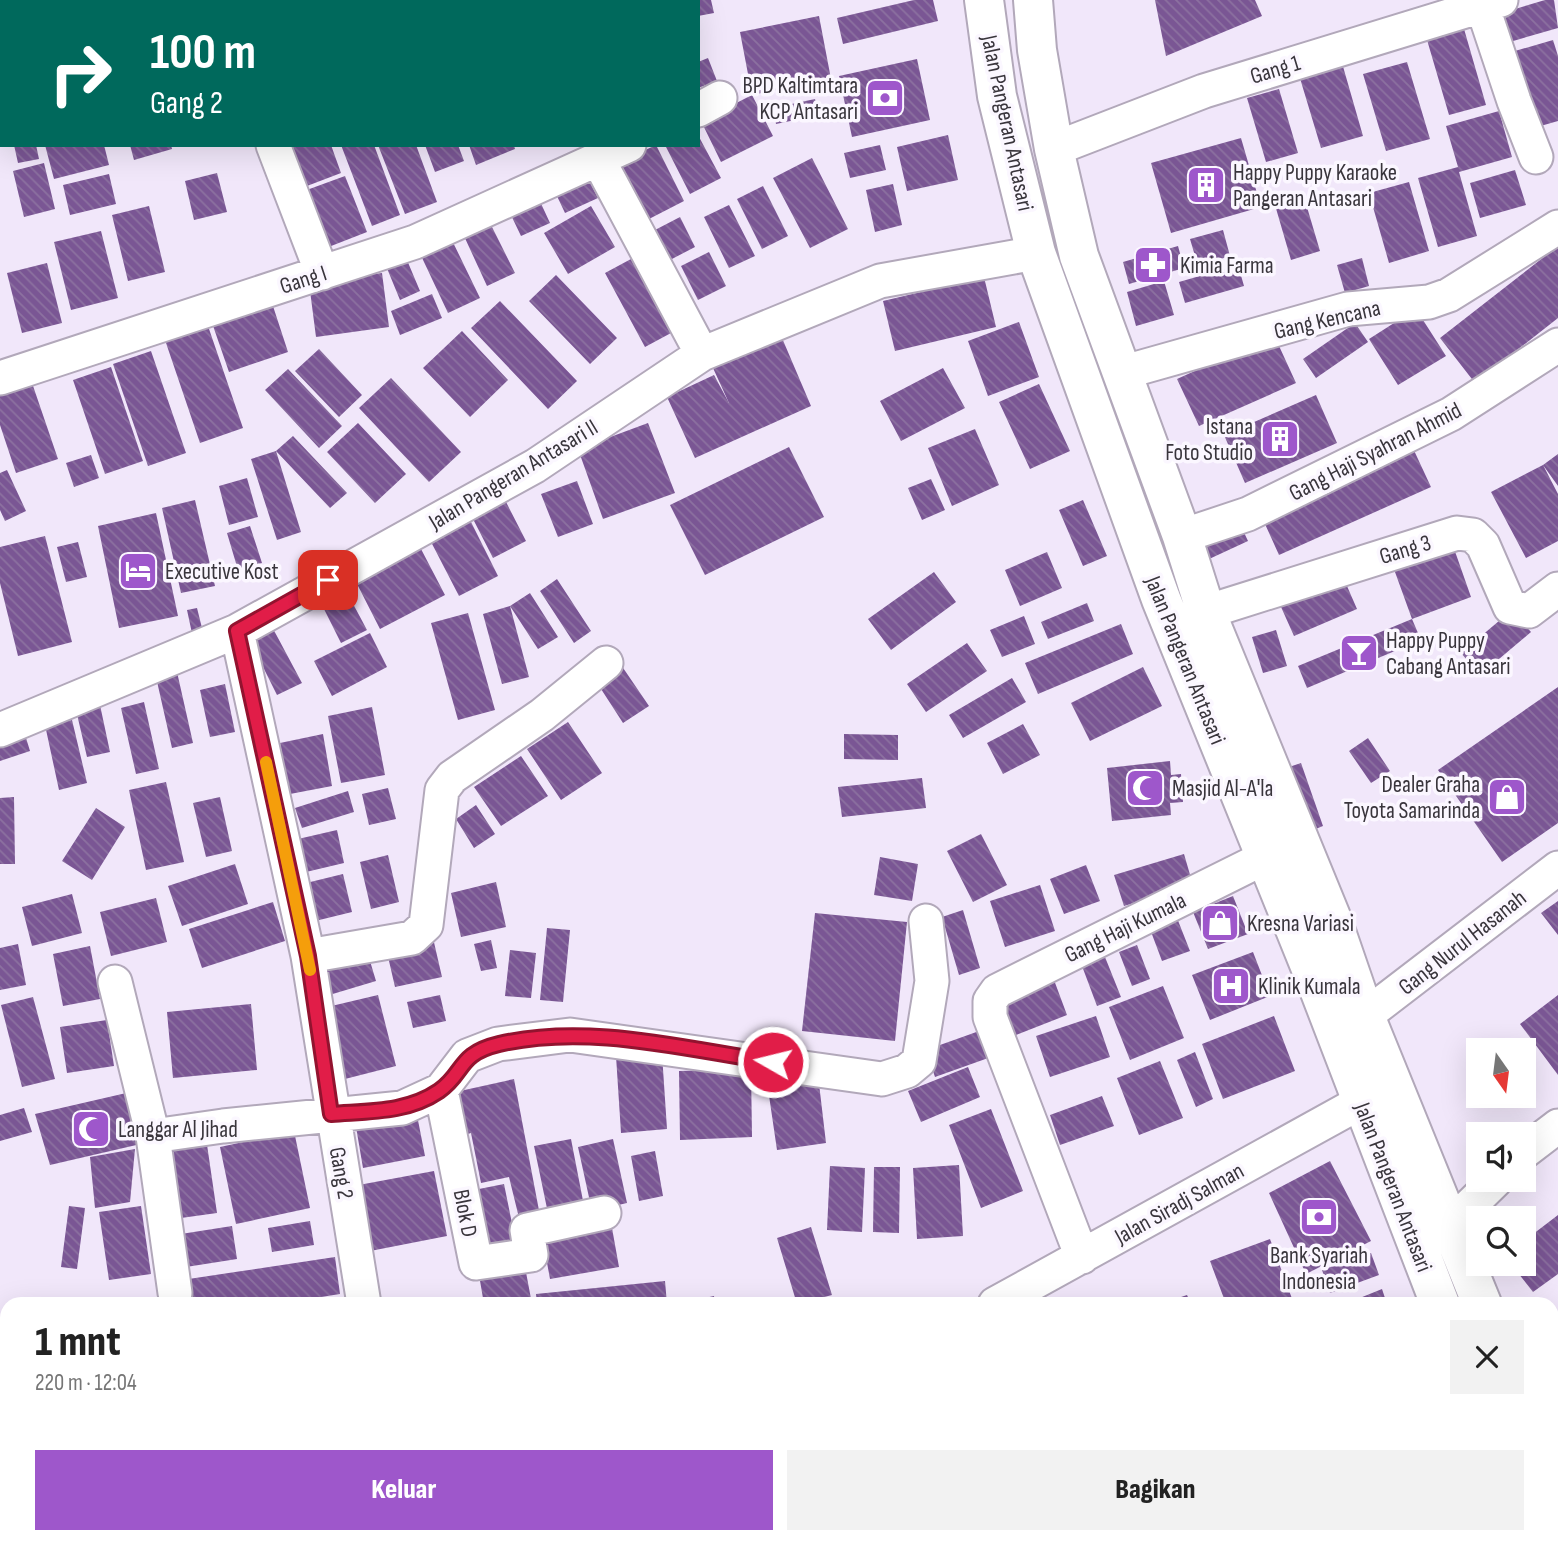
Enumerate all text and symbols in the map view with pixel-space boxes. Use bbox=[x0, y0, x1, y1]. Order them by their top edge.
text: 100 m bbox=[150, 24, 256, 83]
icon: right bbox=[35, 28, 126, 119]
street label: Jalan Pangeran Antasari bbox=[974, 32, 1039, 214]
street label: Gang 1 bbox=[1247, 49, 1304, 91]
place label: BPD Kaltimtara KCP Antasari bbox=[743, 72, 858, 126]
bank icon: BPD Kaltimtara KCP Antasari bbox=[864, 77, 906, 119]
text: Gang 2 bbox=[150, 84, 223, 123]
place label: Happy Puppy Karaoke Pangeran Antasari bbox=[1233, 159, 1397, 213]
building icon: Happy Puppy Karaoke Pangeran Antasari bbox=[1185, 164, 1227, 206]
pharmacy icon: Kimia Farma bbox=[1132, 244, 1174, 286]
place label: Kimia Farma bbox=[1180, 252, 1274, 280]
street label: Gang I bbox=[276, 259, 330, 301]
street label: Gang Kencana bbox=[1271, 294, 1383, 346]
street label: Gang Haji Syahran Ahmid bbox=[1285, 396, 1466, 507]
street label: Jalan Pangeran Antasari II bbox=[423, 413, 603, 537]
place label: Istana Foto Studio bbox=[1165, 413, 1253, 467]
building icon: Istana Foto Studio bbox=[1259, 418, 1301, 460]
street label: Gang 3 bbox=[1376, 529, 1435, 571]
hotel icon: Executive Kost bbox=[117, 550, 159, 592]
pin bbox=[298, 550, 358, 610]
place label: Executive Kost bbox=[165, 558, 279, 586]
icon: arrive bbox=[309, 561, 347, 599]
street label: Jalan Pangeran Antasari bbox=[1138, 571, 1232, 749]
place label: Happy Puppy Cabang Antasari bbox=[1386, 627, 1511, 681]
bar icon: Happy Puppy Cabang Antasari bbox=[1338, 632, 1380, 674]
mosque icon: Masjid Al-A'la bbox=[1124, 767, 1166, 809]
place label: Dealer Graha Toyota Samarinda bbox=[1344, 771, 1480, 825]
place label: Masjid Al-A'la bbox=[1172, 775, 1273, 803]
shop icon: Dealer Graha Toyota Samarinda bbox=[1486, 776, 1528, 818]
street label: Gang Nurul Hasanah bbox=[1393, 884, 1532, 1001]
street label: Gang Haji Kumala bbox=[1060, 886, 1191, 969]
shop icon: Kresna Variasi bbox=[1199, 902, 1241, 944]
place label: Kresna Variasi bbox=[1247, 910, 1354, 938]
hospital icon: Klinik Kumala bbox=[1210, 965, 1252, 1007]
place label: Klinik Kumala bbox=[1258, 973, 1361, 1001]
position arrow bbox=[736, 1025, 810, 1099]
north arrow bbox=[1466, 1038, 1536, 1108]
map controls bbox=[1466, 1038, 1536, 1276]
street label: Jalan Pangeran Antasari bbox=[1348, 1098, 1438, 1276]
mosque icon: Langgar Al Jihad bbox=[70, 1108, 112, 1150]
place label: Langgar Al Jihad bbox=[118, 1116, 238, 1144]
button: sound bbox=[1466, 1122, 1536, 1192]
street label: Gang 2 bbox=[323, 1145, 359, 1201]
street label: Jalan Siradj Salman bbox=[1109, 1157, 1249, 1251]
street label: Blok D bbox=[447, 1187, 483, 1239]
bank icon: Bank Syariah Indonesia bbox=[1298, 1196, 1340, 1238]
button: search bbox=[1466, 1206, 1536, 1276]
place label: Bank Syariah Indonesia bbox=[1270, 1242, 1368, 1296]
text: 1 mnt bbox=[35, 1317, 120, 1368]
button: close bbox=[1450, 1320, 1524, 1394]
text: 220 m · 12:04 bbox=[35, 1369, 137, 1397]
button: Keluar bbox=[35, 1450, 773, 1530]
button: Bagikan bbox=[787, 1450, 1524, 1530]

